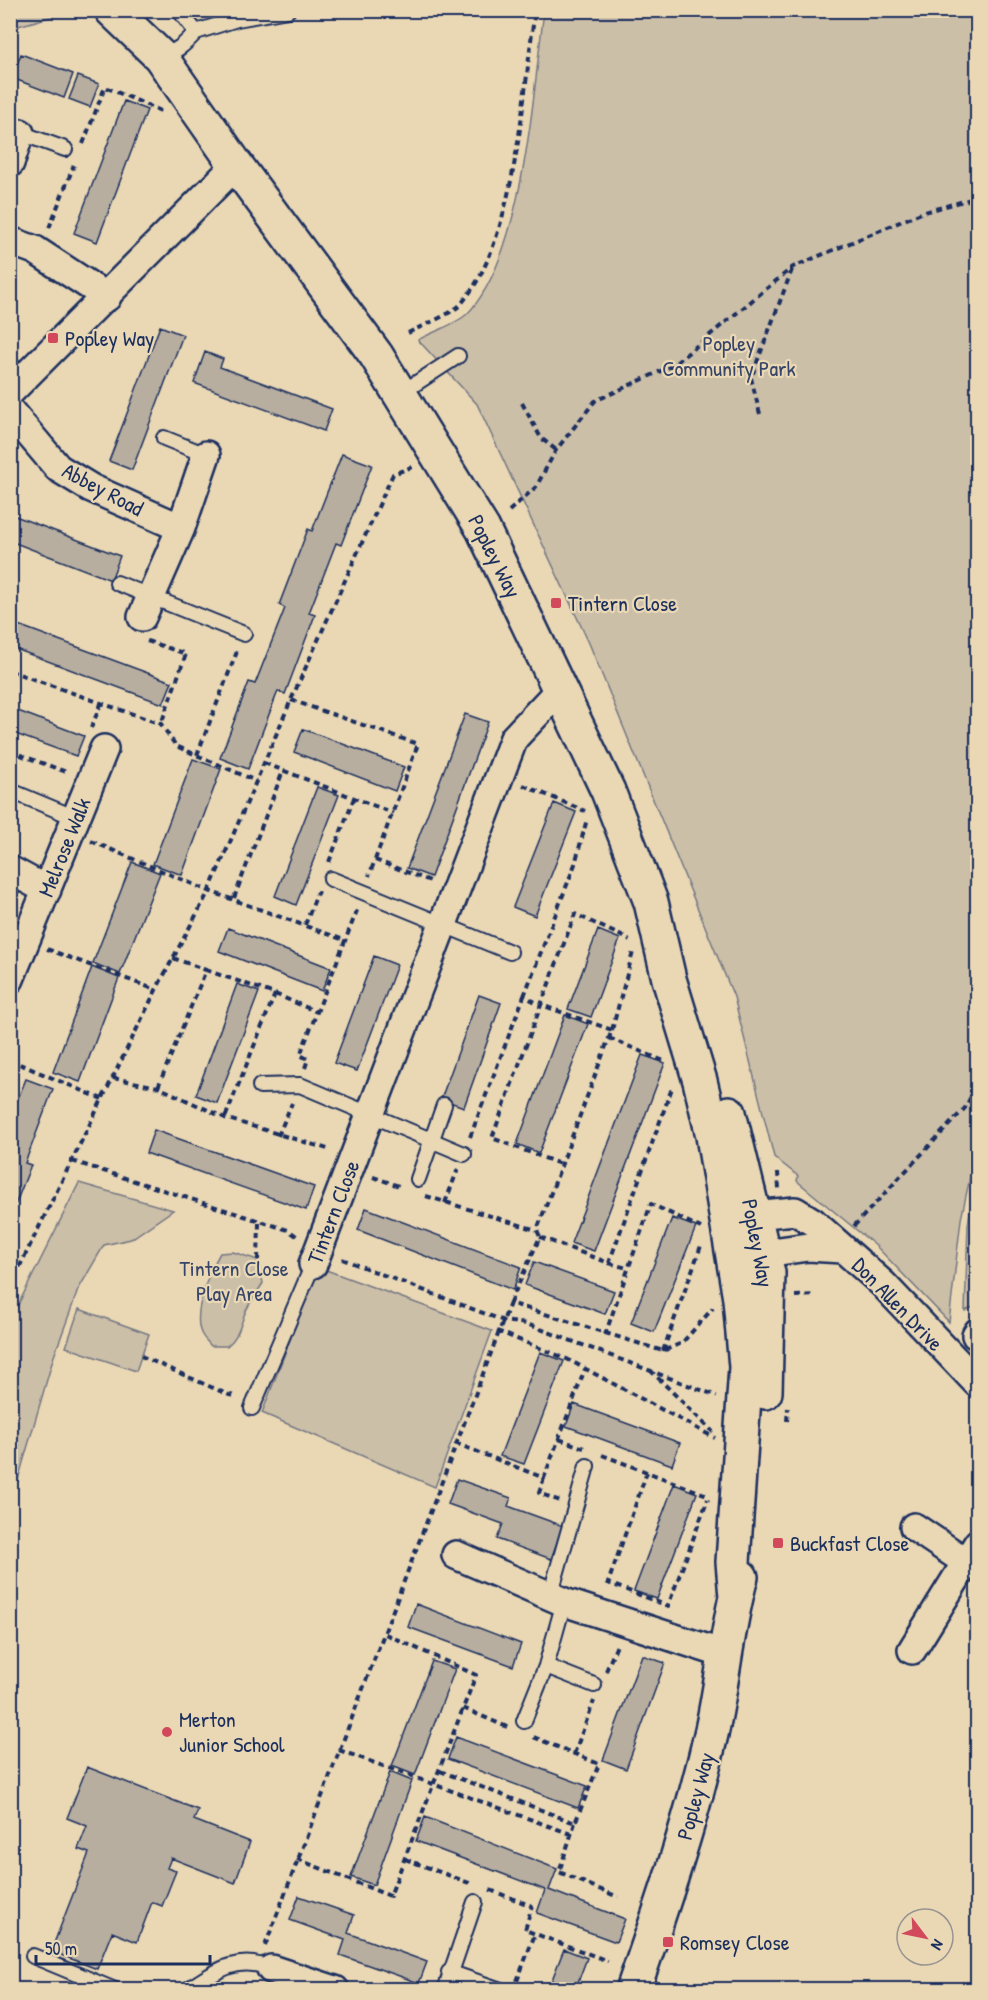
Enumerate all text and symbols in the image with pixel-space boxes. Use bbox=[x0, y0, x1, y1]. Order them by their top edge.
place label: Popley Way bbox=[65, 323, 154, 353]
park label: Popley Community Park bbox=[662, 328, 796, 383]
marker: Popley Way bbox=[46, 331, 60, 345]
street label: Abbey Road bbox=[57, 455, 149, 523]
street label: Popley Way bbox=[461, 509, 529, 603]
place label: Tintern Close bbox=[568, 588, 677, 618]
marker: Tintern Close bbox=[549, 596, 563, 610]
street label: Melrose Walk bbox=[31, 793, 97, 901]
street label: Tintern Close bbox=[299, 1156, 367, 1268]
street label: Popley Way bbox=[735, 1196, 781, 1290]
street label: Don Allen Drive bbox=[846, 1251, 951, 1358]
park label: Tintern Close Play Area bbox=[180, 1253, 289, 1308]
place label: Buckfast Close bbox=[790, 1528, 909, 1558]
marker: Buckfast Close bbox=[771, 1536, 785, 1550]
place label: Merton Junior School bbox=[179, 1704, 285, 1759]
marker: Merton Junior School bbox=[160, 1725, 174, 1739]
street label: Popley Way bbox=[669, 1749, 721, 1843]
north arrow bbox=[895, 1907, 955, 1967]
place label: Romsey Close bbox=[680, 1927, 790, 1957]
scale bar bbox=[36, 1928, 210, 1966]
marker: Romsey Close bbox=[661, 1935, 675, 1949]
text: 50 m bbox=[45, 1936, 77, 1961]
text: N bbox=[926, 1936, 949, 1955]

